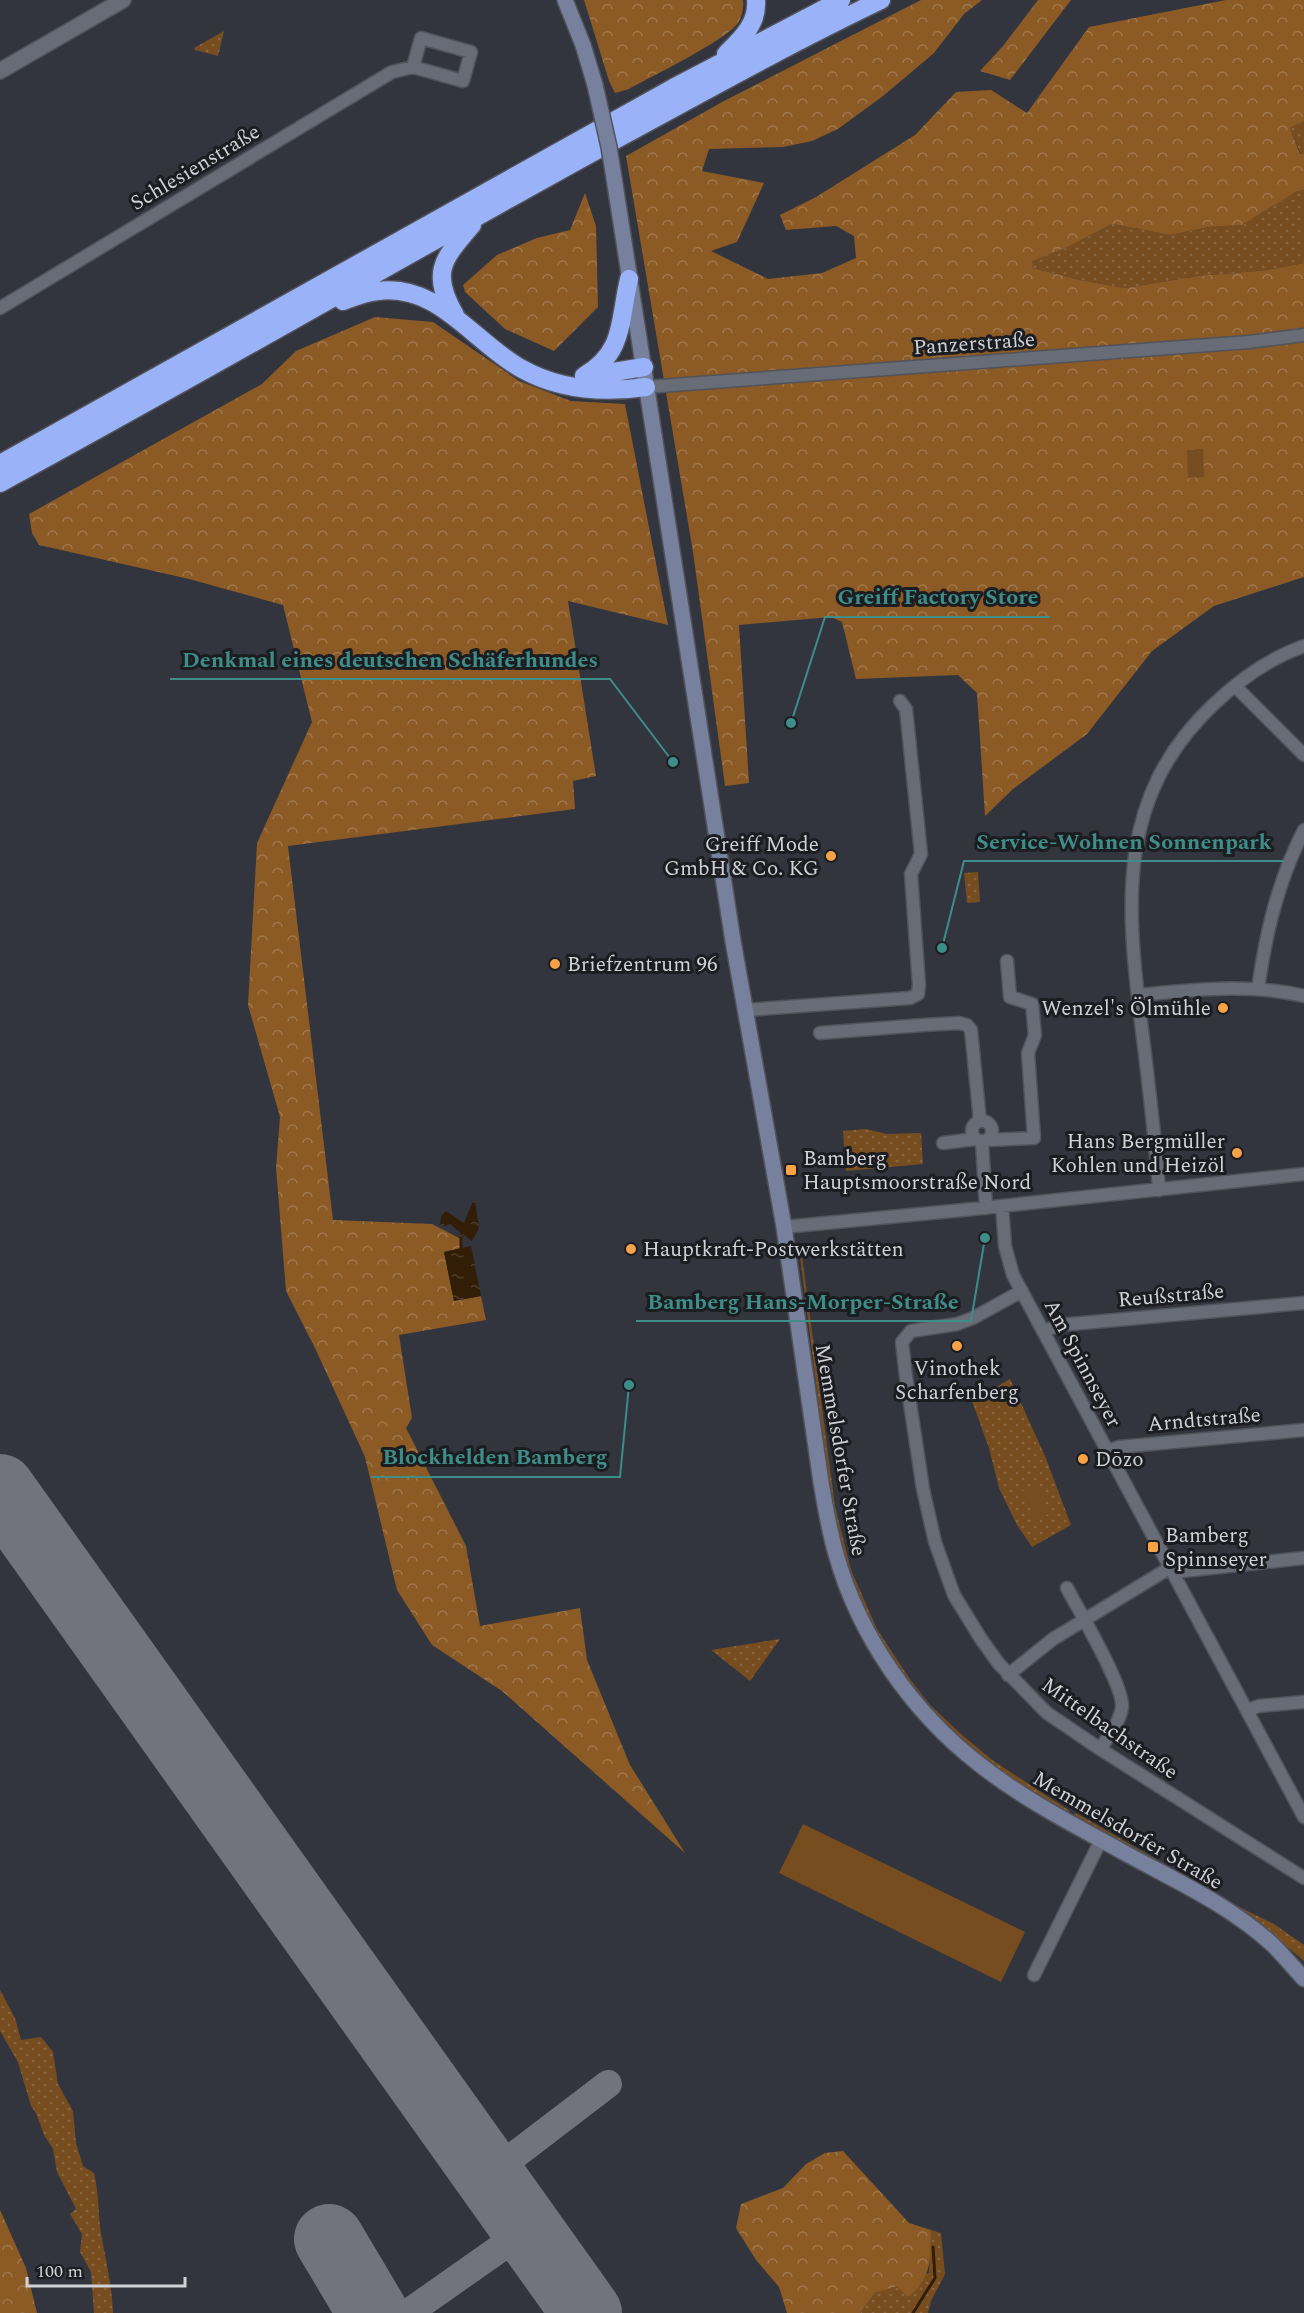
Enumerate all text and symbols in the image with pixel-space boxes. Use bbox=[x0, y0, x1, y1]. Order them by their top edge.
street label: Schlesienstraße bbox=[125, 116, 266, 219]
street label: Panzerstraße bbox=[912, 324, 1036, 364]
callout: Greiff Factory Store bbox=[825, 577, 1050, 617]
text: Greiff Factory Store bbox=[838, 581, 1039, 614]
callout: Denkmal eines deutschen Schäferhundes bbox=[170, 639, 610, 679]
text: Denkmal eines deutschen Schäferhundes bbox=[182, 644, 598, 677]
callout: Service-Wohnen Sonnenpark bbox=[964, 821, 1284, 861]
text: Service-Wohnen Sonnenpark bbox=[976, 826, 1273, 859]
place label: Greiff Mode GmbH & Co. KG bbox=[664, 829, 819, 885]
marker: Greiff Mode GmbH & Co. KG bbox=[824, 849, 838, 863]
place label: Briefzentrum 96 bbox=[567, 949, 717, 981]
marker: Briefzentrum 96 bbox=[548, 957, 562, 971]
place label: Wenzel's Ölmühle bbox=[1041, 993, 1211, 1025]
marker: Wenzel's Ölmühle bbox=[1216, 1001, 1230, 1015]
place label: Hans Bergmüller Kohlen und Heizöl bbox=[1051, 1126, 1225, 1182]
place label: Bamberg Hauptsmoorstraße Nord bbox=[803, 1143, 1031, 1199]
marker: Hans Bergmüller Kohlen und Heizöl bbox=[1230, 1146, 1244, 1160]
marker: Bamberg Hauptsmoorstraße Nord bbox=[784, 1163, 798, 1177]
place label: Hauptkraft-Postwerkstätten bbox=[643, 1234, 904, 1266]
marker: Hauptkraft-Postwerkstätten bbox=[624, 1242, 638, 1256]
street label: Reußstraße bbox=[1117, 1275, 1226, 1317]
callout: Bamberg Hans-Morper-Straße bbox=[636, 1281, 971, 1321]
text: Bamberg Hans-Morper-Straße bbox=[647, 1286, 959, 1319]
street label: Am Spinnseyer bbox=[1035, 1294, 1129, 1433]
marker: Vinothek Scharfenberg bbox=[950, 1339, 964, 1353]
street label: Memmelsdorfer Straße bbox=[806, 1342, 874, 1559]
place label: Vinothek Scharfenberg bbox=[895, 1353, 1019, 1409]
street label: Arndtstraße bbox=[1146, 1399, 1262, 1441]
callout: Blockhelden Bamberg bbox=[371, 1437, 620, 1477]
text: Blockhelden Bamberg bbox=[382, 1441, 608, 1474]
place label: Dōzo bbox=[1095, 1444, 1144, 1476]
marker: Dōzo bbox=[1076, 1452, 1090, 1466]
place label: Bamberg Spinnseyer bbox=[1165, 1520, 1267, 1576]
marker: Bamberg Spinnseyer bbox=[1146, 1540, 1160, 1554]
street label: Mittelbachstraße bbox=[1035, 1670, 1184, 1788]
street label: Memmelsdorfer Straße bbox=[1026, 1763, 1229, 1898]
scale bar bbox=[27, 2250, 184, 2288]
text: 100 m bbox=[36, 2258, 83, 2285]

